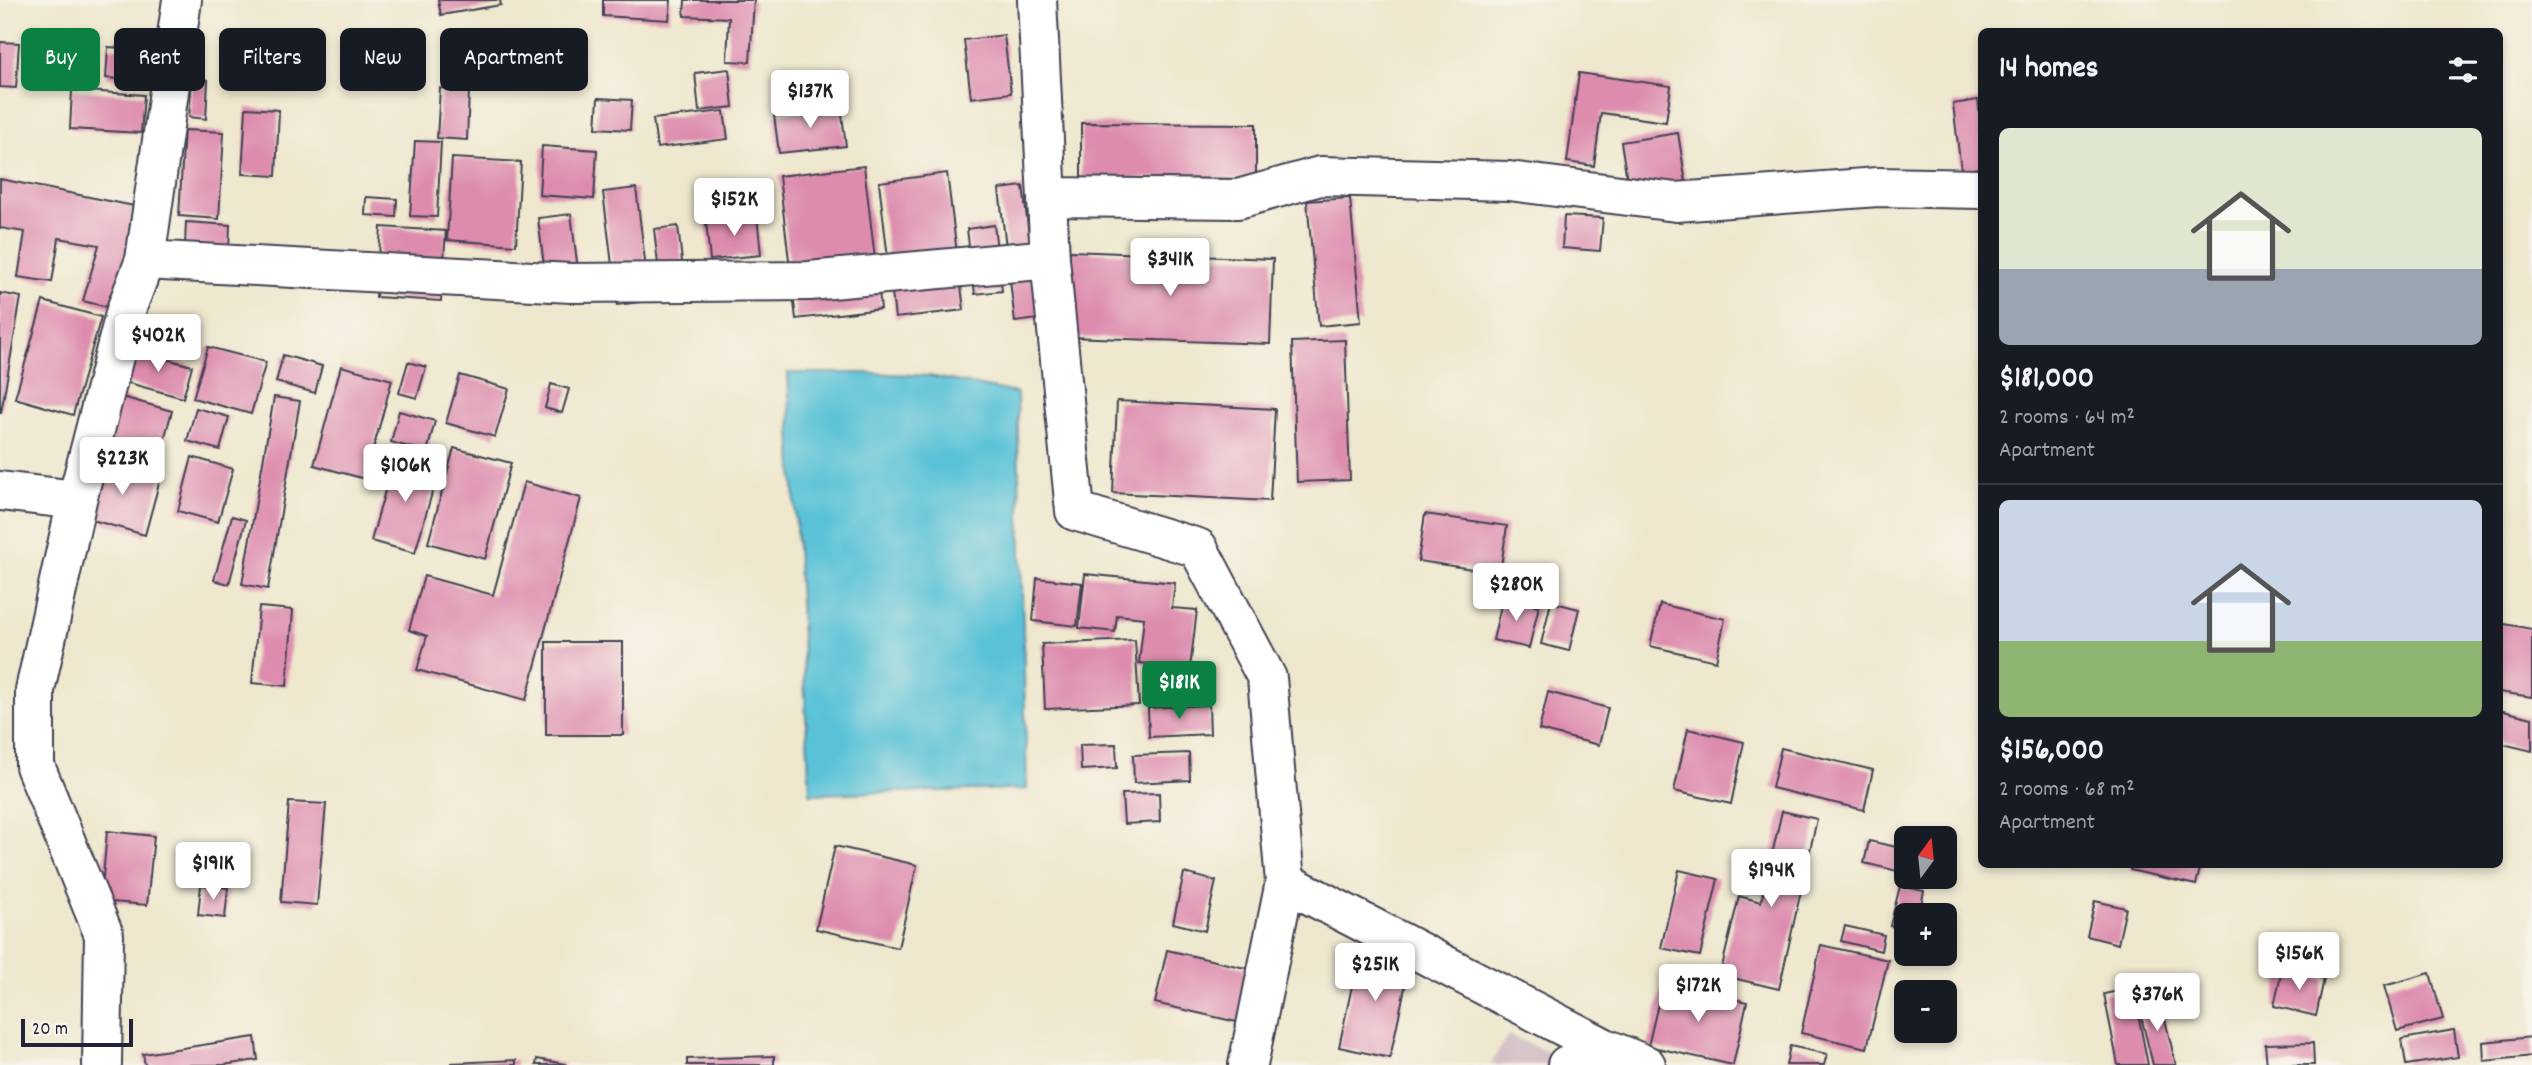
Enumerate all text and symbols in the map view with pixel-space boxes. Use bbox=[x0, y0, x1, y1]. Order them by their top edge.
chip: Buy bbox=[21, 28, 100, 91]
chip: Rent bbox=[114, 28, 205, 91]
chip: Filters bbox=[219, 28, 326, 91]
chip: New bbox=[340, 28, 426, 91]
chip: Apartment bbox=[440, 28, 588, 91]
text: 14 homes bbox=[1999, 49, 2098, 92]
icon: filters bbox=[2444, 51, 2482, 89]
pin: $137K bbox=[761, 71, 859, 130]
text: $137K bbox=[787, 76, 833, 109]
icon: home bbox=[2178, 173, 2304, 299]
pin: $152K bbox=[685, 178, 783, 238]
text: $152K bbox=[710, 184, 758, 217]
pin: $341K bbox=[1121, 238, 1219, 298]
text: $341K bbox=[1146, 244, 1194, 277]
pin: $402K bbox=[109, 314, 207, 374]
text: $402K bbox=[131, 320, 185, 353]
text: $181,000 bbox=[1999, 359, 2094, 402]
text: 2 rooms · 64 m² bbox=[1999, 402, 2135, 435]
text: Apartment bbox=[1999, 435, 2095, 468]
pin: $223K bbox=[73, 438, 171, 497]
text: $223K bbox=[96, 443, 148, 476]
pin: $106K bbox=[356, 444, 454, 504]
text: $106K bbox=[379, 450, 431, 483]
icon: home bbox=[2178, 545, 2304, 671]
pin: $280K bbox=[1467, 564, 1565, 623]
text: $280K bbox=[1489, 569, 1543, 602]
pin: $181K bbox=[1130, 662, 1228, 721]
text: $181K bbox=[1158, 667, 1200, 700]
text: $156,000 bbox=[1999, 731, 2104, 774]
text: 2 rooms · 68 m² bbox=[1999, 774, 2135, 807]
text: Apartment bbox=[1999, 807, 2095, 840]
north arrow bbox=[1894, 826, 1956, 889]
map controls bbox=[1894, 826, 1957, 1043]
pin: $191K bbox=[164, 842, 262, 902]
text: $191K bbox=[192, 848, 234, 881]
pin: $194K bbox=[1722, 850, 1820, 909]
text: $194K bbox=[1747, 855, 1795, 888]
button: + bbox=[1894, 903, 1957, 966]
pin: $156K bbox=[2250, 932, 2348, 992]
text: $156K bbox=[2274, 938, 2324, 971]
pin: $251K bbox=[1326, 944, 1424, 1003]
text: $251K bbox=[1351, 949, 1399, 982]
pin: $172K bbox=[1649, 964, 1747, 1024]
text: $172K bbox=[1675, 970, 1721, 1003]
pin: $376K bbox=[2108, 974, 2206, 1033]
text: $376K bbox=[2131, 979, 2183, 1012]
button: − bbox=[1894, 980, 1957, 1043]
scale bar bbox=[21, 1016, 133, 1048]
text: 20 m bbox=[32, 1017, 68, 1044]

